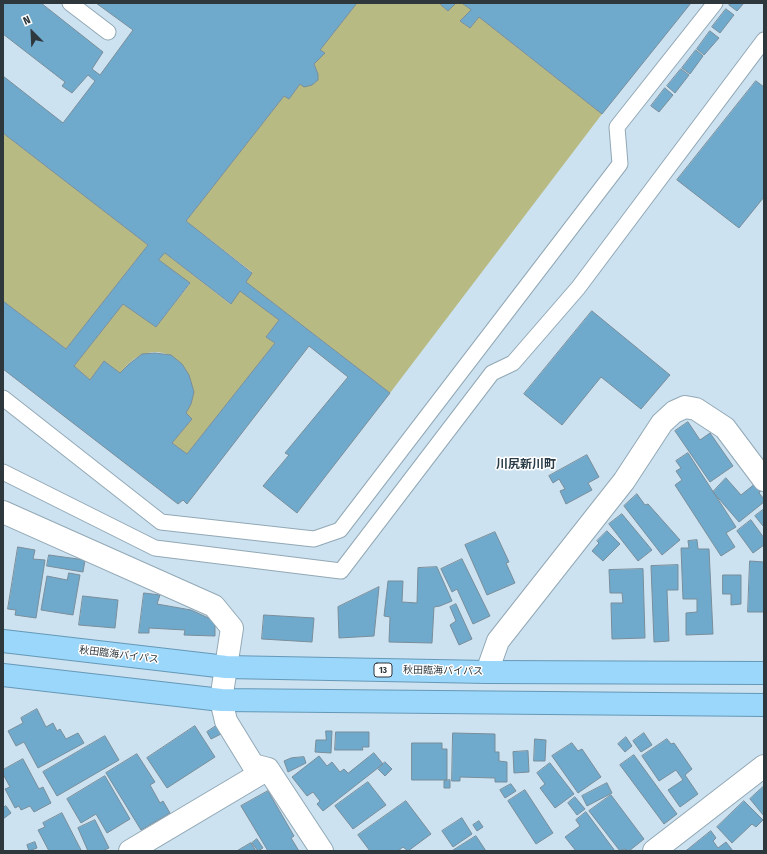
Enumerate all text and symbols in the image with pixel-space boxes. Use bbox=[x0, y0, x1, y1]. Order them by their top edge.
north arrow bbox=[12, 12, 52, 52]
text: N bbox=[21, 13, 33, 28]
district label: 川尻新川町 bbox=[496, 458, 556, 472]
street label: 秋田臨海バイパス bbox=[79, 644, 159, 666]
road number: 13 bbox=[374, 663, 392, 677]
street label: 秋田臨海バイパス bbox=[403, 664, 483, 678]

